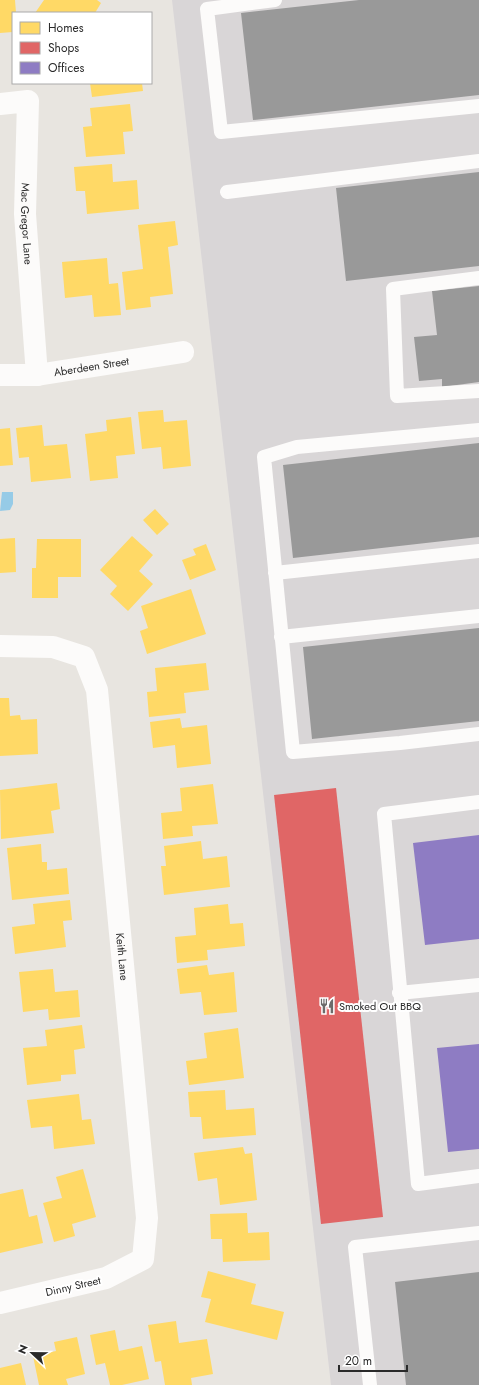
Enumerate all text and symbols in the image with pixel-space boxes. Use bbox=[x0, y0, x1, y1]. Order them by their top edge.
legend bbox=[12, 12, 152, 84]
text: Homes bbox=[48, 19, 84, 37]
text: Shops bbox=[48, 39, 79, 57]
text: Offices bbox=[48, 59, 84, 77]
street label: Mac Gregor Lane bbox=[17, 183, 37, 265]
street label: Aberdeen Street bbox=[53, 353, 130, 380]
street label: Keith Lane bbox=[112, 932, 133, 982]
restaurant icon: Smoked Out BBQ bbox=[318, 997, 336, 1015]
place label: Smoked Out BBQ bbox=[339, 998, 421, 1014]
street label: Dinny Street bbox=[44, 1272, 103, 1300]
north arrow bbox=[12, 1333, 52, 1373]
text: N bbox=[14, 1342, 32, 1356]
scale bar bbox=[339, 1347, 407, 1373]
text: 20 m bbox=[345, 1352, 372, 1370]

